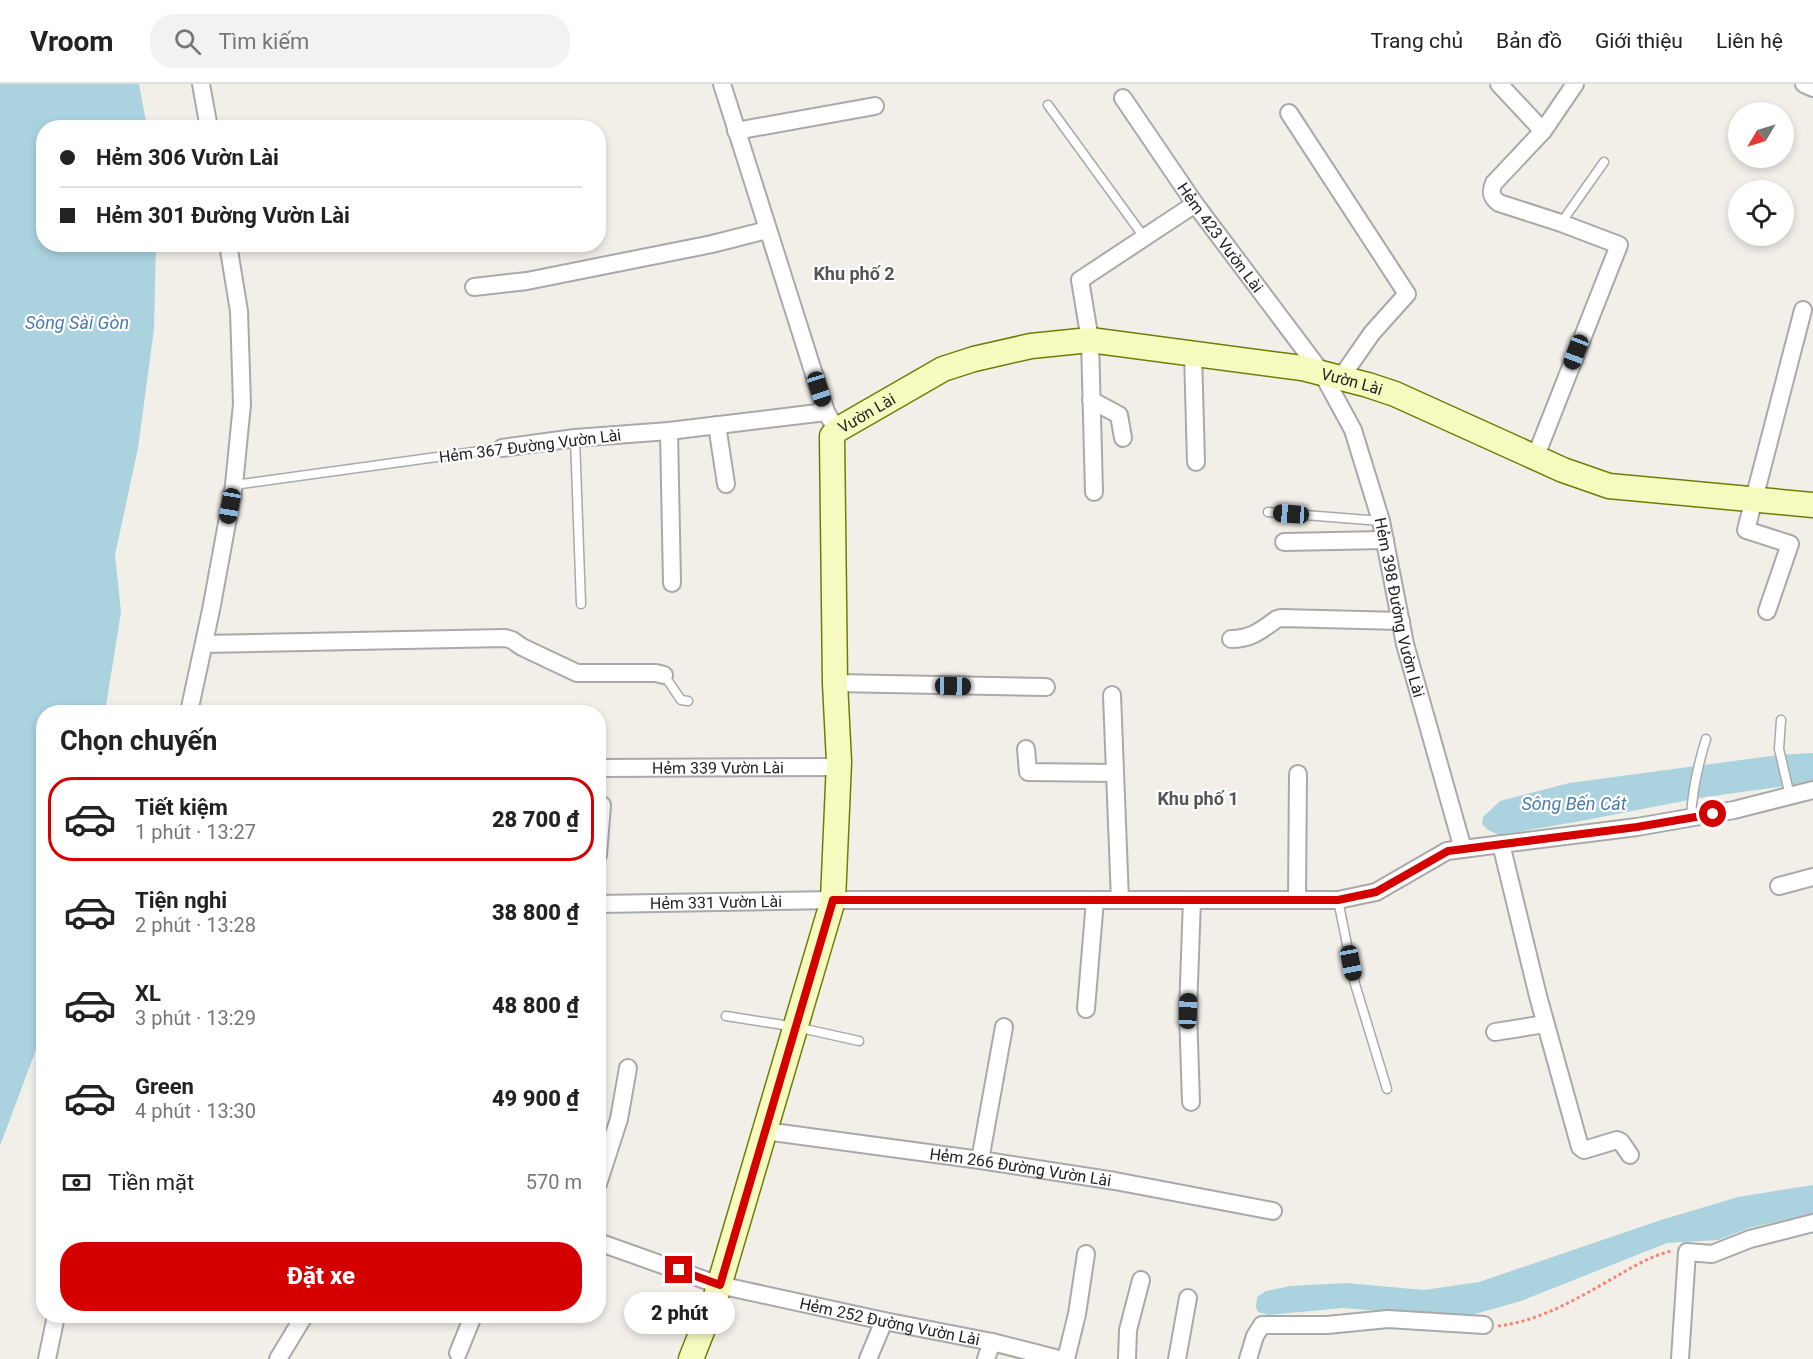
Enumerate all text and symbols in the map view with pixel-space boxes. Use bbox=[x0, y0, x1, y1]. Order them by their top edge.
search box bbox=[150, 14, 570, 68]
text: Vroom bbox=[30, 25, 114, 58]
icon: search bbox=[171, 25, 204, 58]
text: Tìm kiếm bbox=[219, 29, 309, 54]
text: Trang chủ bbox=[1370, 29, 1463, 53]
text: Bản đồ bbox=[1496, 29, 1562, 53]
text: Giới thiệu bbox=[1595, 29, 1683, 53]
text: Liên hệ bbox=[1716, 29, 1783, 53]
north arrow bbox=[1728, 102, 1794, 168]
map controls bbox=[1728, 102, 1794, 246]
text: Hẻm 306 Vườn Lài bbox=[96, 145, 279, 170]
street label: Hẻm 423 Vườn Lài bbox=[1174, 179, 1267, 296]
button: locate bbox=[1728, 180, 1794, 246]
text: Hẻm 301 Đường Vườn Lài bbox=[96, 203, 350, 228]
district label: Khu phố 2 bbox=[813, 263, 895, 284]
water label: Sông Sài Gòn bbox=[25, 312, 129, 333]
car bbox=[1561, 332, 1591, 372]
street label: Vườn Lài bbox=[1319, 364, 1385, 399]
car bbox=[805, 369, 833, 409]
street label: Vườn Lài bbox=[835, 389, 899, 437]
street label: Hẻm 367 Đường Vườn Lài bbox=[438, 425, 622, 467]
car bbox=[218, 487, 242, 525]
car bbox=[1272, 504, 1310, 524]
street label: Hẻm 398 Đường Vườn Lài bbox=[1371, 516, 1429, 699]
car bbox=[935, 677, 971, 695]
text: Chọn chuyến bbox=[60, 725, 217, 757]
street label: Hẻm 339 Vườn Lài bbox=[652, 758, 784, 777]
district label: Khu phố 1 bbox=[1157, 788, 1239, 809]
icon: car bbox=[63, 792, 117, 846]
water label: Sông Bến Cát bbox=[1522, 793, 1627, 814]
text: Tiết kiệm bbox=[135, 795, 228, 820]
route start bbox=[1699, 800, 1726, 827]
text: 28 700 ₫ bbox=[492, 807, 579, 832]
text: 1 phút · 13:27 bbox=[135, 820, 256, 844]
icon: car bbox=[63, 885, 117, 939]
text: Tiện nghi bbox=[135, 888, 227, 913]
street label: Hẻm 331 Vườn Lài bbox=[650, 891, 782, 913]
text: 38 800 ₫ bbox=[492, 900, 579, 925]
text: 2 phút · 13:28 bbox=[135, 913, 256, 937]
car bbox=[1339, 944, 1363, 982]
icon: car bbox=[63, 978, 117, 1032]
text: XL bbox=[135, 981, 161, 1006]
text: 48 800 ₫ bbox=[492, 993, 579, 1018]
car bbox=[1178, 993, 1198, 1029]
text: 3 phút · 13:29 bbox=[135, 1006, 256, 1030]
icon: car bbox=[63, 1071, 117, 1125]
text: Green bbox=[135, 1074, 194, 1099]
text: 49 900 ₫ bbox=[492, 1086, 579, 1111]
text: 4 phút · 13:30 bbox=[135, 1099, 256, 1123]
street label: Hẻm 266 Đường Vườn Lài bbox=[928, 1144, 1113, 1190]
icon: cash bbox=[60, 1166, 93, 1199]
text: Tiền mặt bbox=[108, 1170, 194, 1195]
text: 570 m bbox=[526, 1170, 582, 1194]
button: Đặt xe bbox=[60, 1242, 582, 1311]
route end bbox=[665, 1256, 692, 1283]
callout: 2 phút bbox=[624, 1291, 734, 1333]
street label: Hẻm 252 Đường Vườn Lài bbox=[798, 1293, 981, 1349]
text: 2 phút bbox=[651, 1301, 708, 1325]

